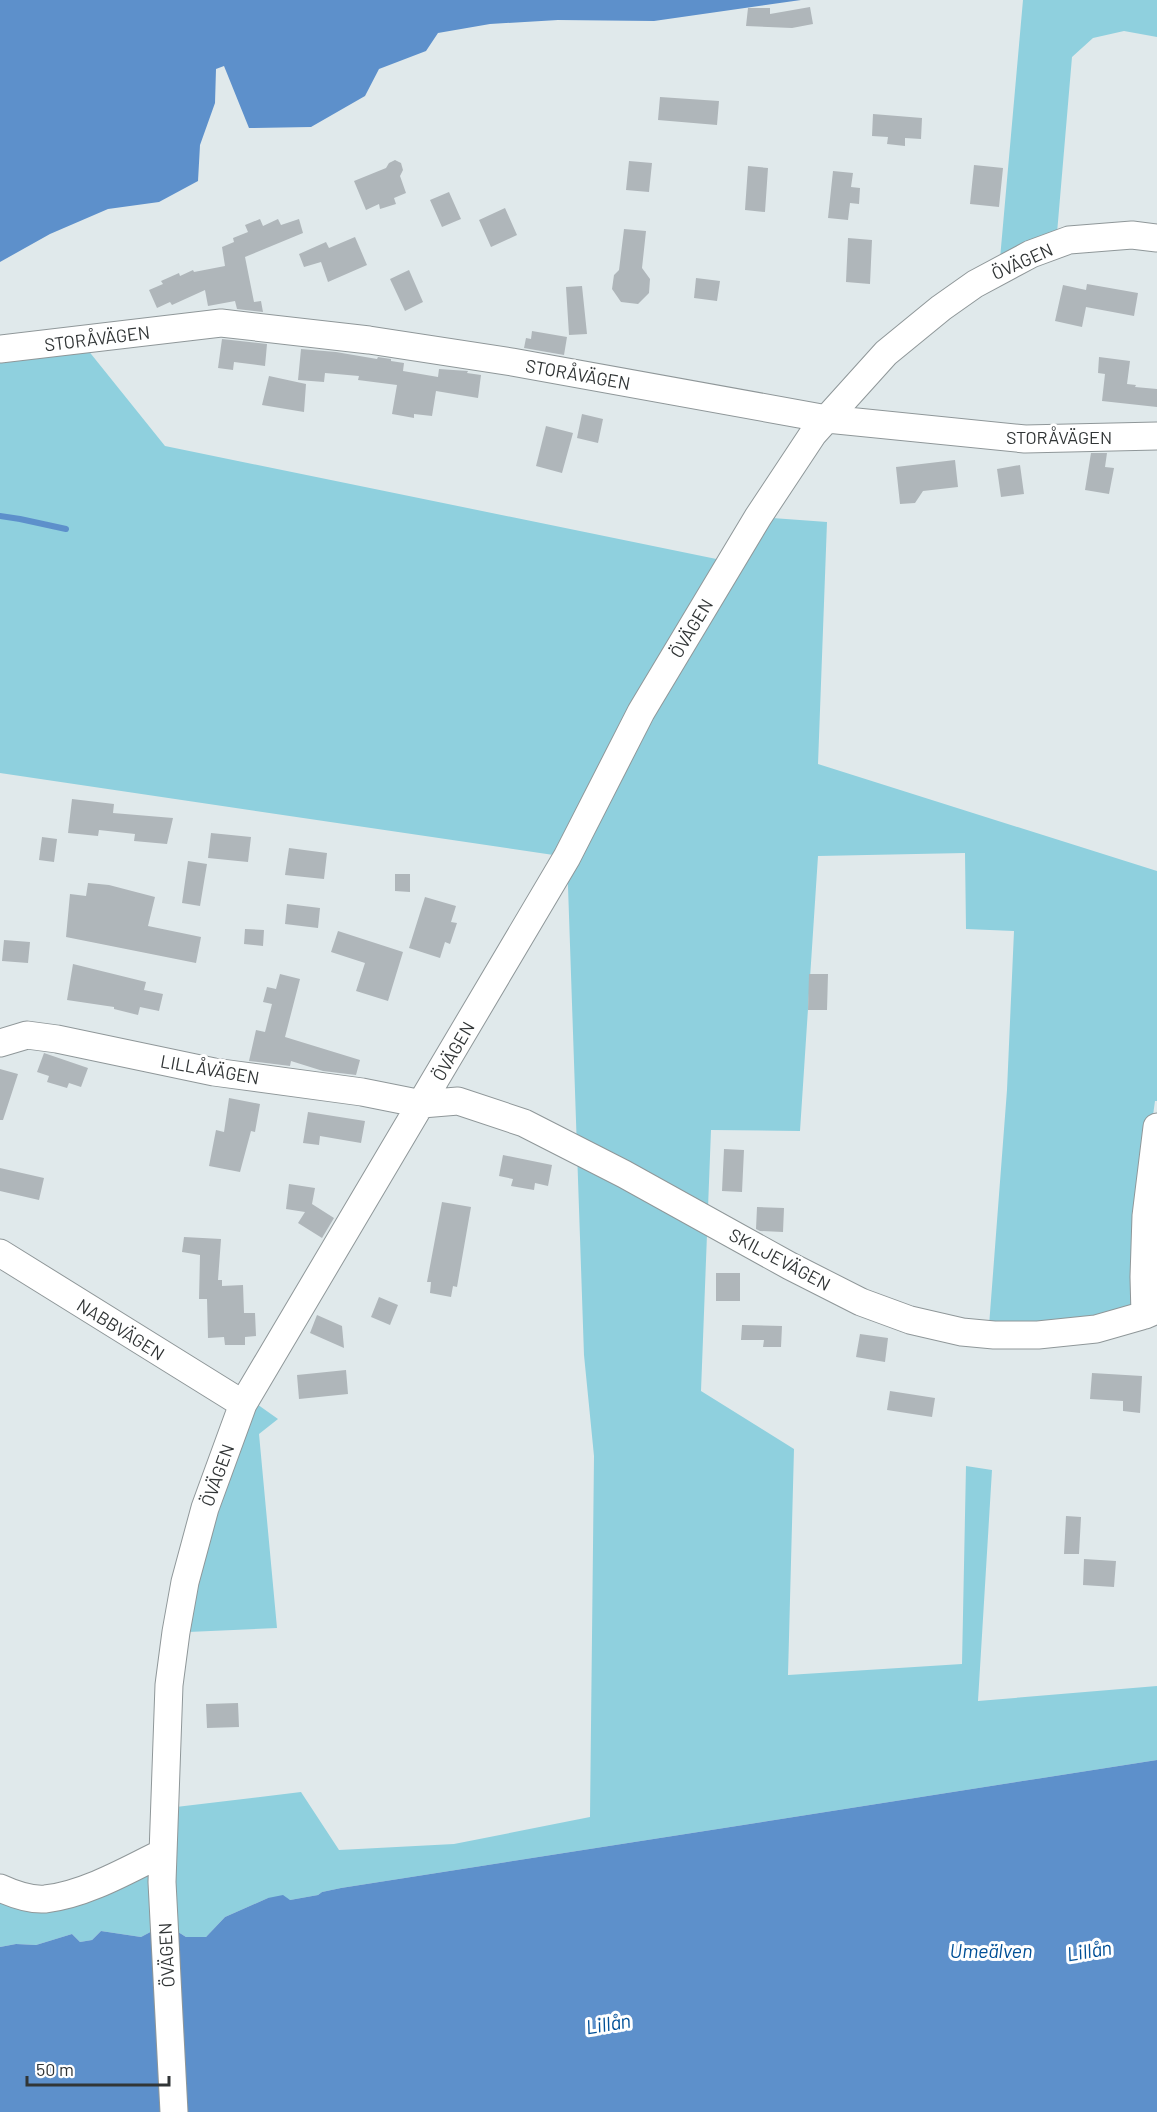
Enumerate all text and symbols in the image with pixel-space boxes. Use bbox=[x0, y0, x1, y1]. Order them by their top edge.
street label: ÖVÄGEN bbox=[988, 238, 1056, 284]
street label: STORÅVÄGEN bbox=[43, 321, 151, 355]
street label: STORÅVÄGEN bbox=[524, 354, 632, 394]
street label: STORÅVÄGEN bbox=[1006, 426, 1112, 448]
street label: ÖVÄGEN bbox=[665, 595, 717, 661]
street label: ÖVÄGEN bbox=[427, 1017, 479, 1085]
street label: LILLÅVÄGEN bbox=[159, 1049, 261, 1089]
street label: SKILJEVÄGEN bbox=[726, 1223, 834, 1295]
street label: NABBVÄGEN bbox=[73, 1293, 169, 1365]
street label: ÖVÄGEN bbox=[196, 1441, 238, 1509]
street label: ÖVÄGEN bbox=[153, 1922, 179, 1988]
water label: Lillån bbox=[1065, 1935, 1113, 1965]
water label: Umeälven bbox=[950, 1938, 1032, 1962]
water label: Lillån bbox=[584, 2008, 632, 2038]
scale bar bbox=[27, 2049, 170, 2087]
text: 50 m bbox=[36, 2058, 74, 2080]

